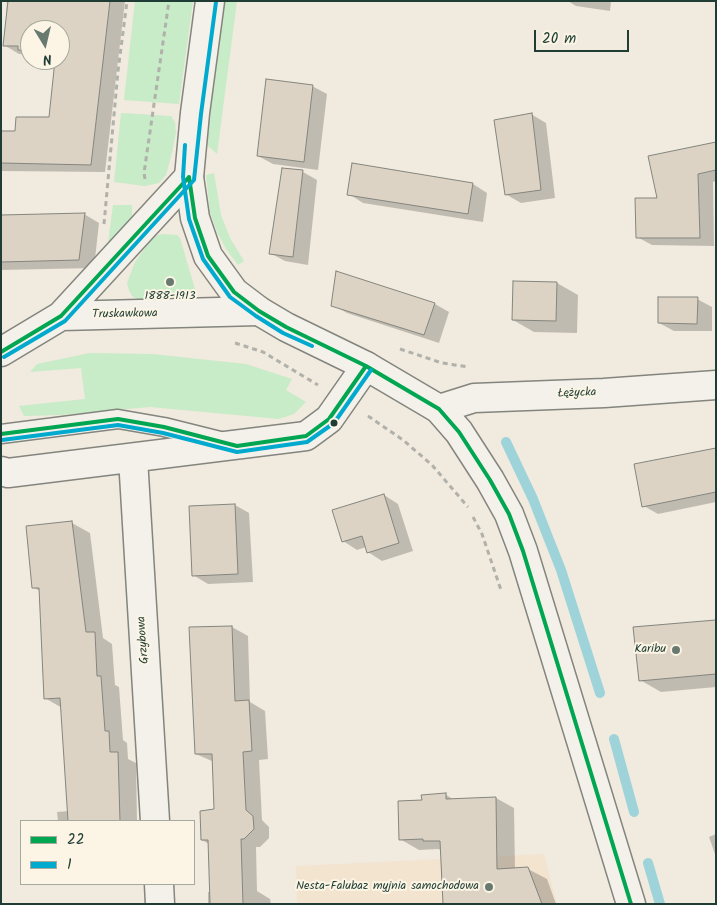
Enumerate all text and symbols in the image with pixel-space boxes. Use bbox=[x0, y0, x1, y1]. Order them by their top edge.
north arrow bbox=[20, 20, 70, 70]
scale bar bbox=[537, 20, 632, 52]
text: 20 m bbox=[542, 27, 576, 51]
text: N bbox=[41, 47, 53, 70]
marker: 1888-1913 bbox=[164, 276, 176, 288]
place label: 1888-1913 bbox=[144, 290, 196, 304]
street label: Truskawkowa bbox=[92, 307, 158, 323]
street label: Łężycka bbox=[557, 386, 597, 402]
unlabelled marker bbox=[329, 418, 339, 428]
street label: Grzybowa bbox=[135, 616, 153, 664]
place label: Karibu bbox=[634, 643, 666, 657]
marker: Karibu bbox=[670, 644, 682, 656]
legend bbox=[20, 820, 195, 885]
text: 22 bbox=[67, 828, 84, 852]
text: 1 bbox=[67, 853, 72, 877]
place label: Nesta-Falubaz myjnia samochodowa bbox=[296, 880, 479, 894]
marker: Nesta-Falubaz myjnia samochodowa bbox=[483, 881, 495, 893]

